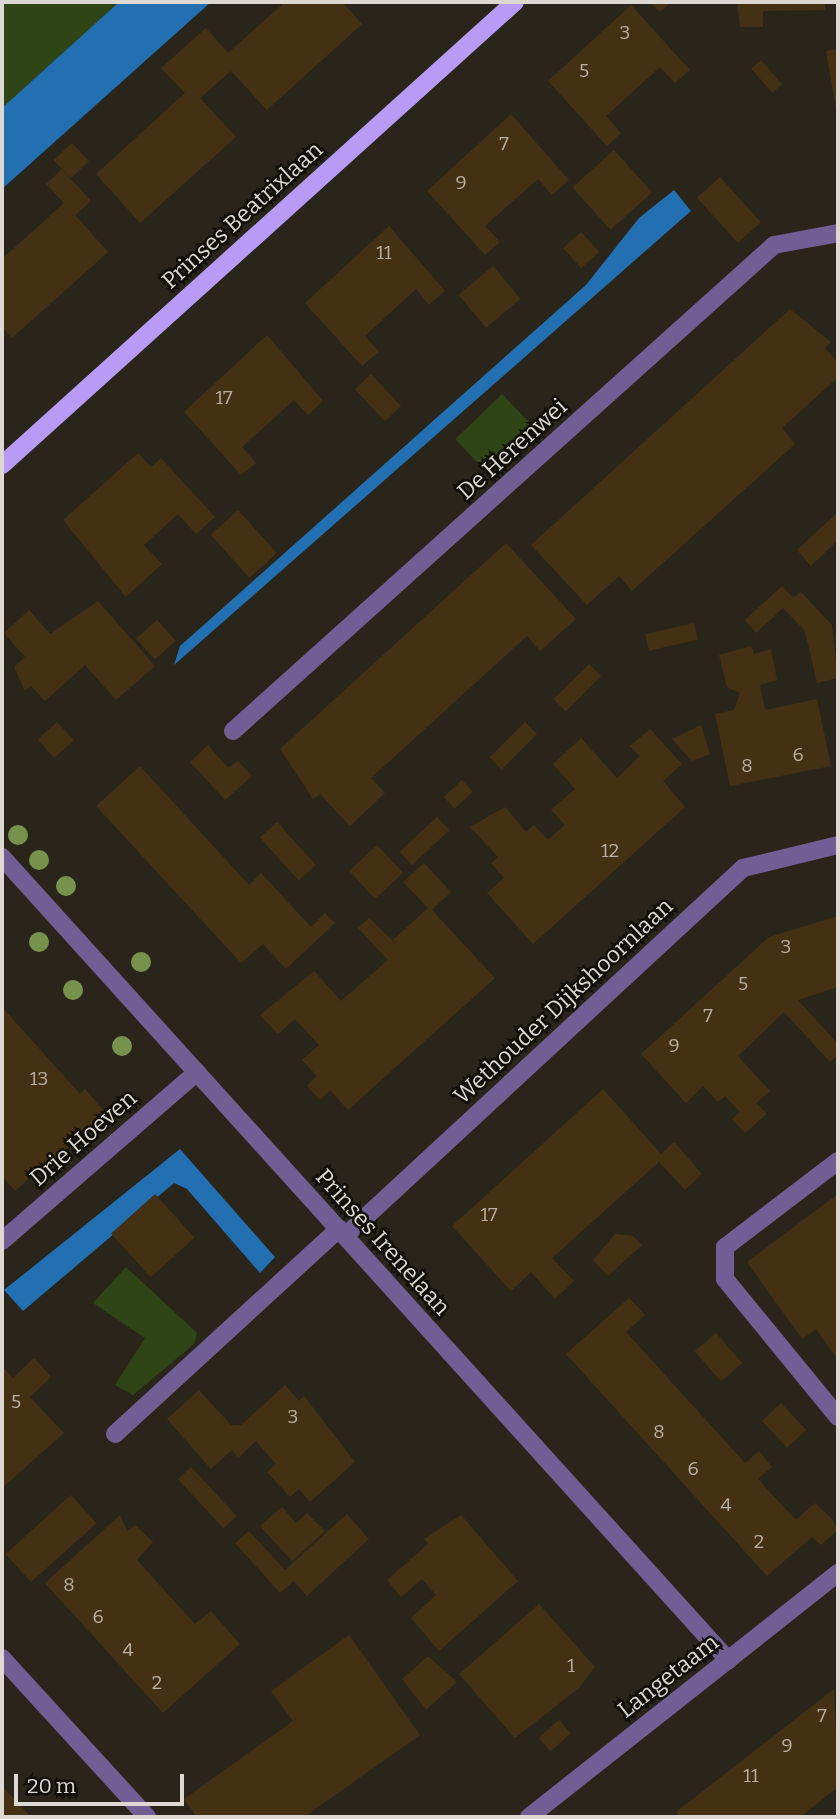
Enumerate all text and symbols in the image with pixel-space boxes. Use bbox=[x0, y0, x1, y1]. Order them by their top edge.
house number: 3 bbox=[620, 22, 630, 44]
house number: 5 bbox=[579, 60, 589, 82]
house number: 7 bbox=[499, 133, 509, 155]
street label: Prinses Beatrixlaan bbox=[156, 136, 328, 294]
house number: 9 bbox=[455, 172, 467, 194]
house number: 11 bbox=[376, 242, 392, 264]
house number: 17 bbox=[215, 387, 233, 409]
street label: De Herenwei bbox=[452, 393, 572, 505]
house number: 6 bbox=[792, 744, 804, 766]
house number: 8 bbox=[741, 755, 753, 777]
house number: 12 bbox=[601, 840, 619, 862]
street label: Wethouder Dijkshoornlaan bbox=[448, 892, 678, 1110]
house number: 3 bbox=[781, 936, 791, 958]
house number: 5 bbox=[738, 973, 748, 995]
house number: 7 bbox=[703, 1005, 713, 1027]
house number: 9 bbox=[668, 1035, 680, 1057]
house number: 13 bbox=[30, 1068, 48, 1090]
street label: Drie Hoeven bbox=[24, 1084, 142, 1192]
street label: Prinses Irenelaan bbox=[310, 1163, 456, 1321]
house number: 17 bbox=[480, 1204, 498, 1226]
house number: 5 bbox=[11, 1391, 21, 1413]
house number: 3 bbox=[288, 1406, 298, 1428]
house number: 8 bbox=[653, 1421, 665, 1443]
house number: 6 bbox=[687, 1458, 699, 1480]
house number: 4 bbox=[720, 1494, 732, 1516]
house number: 2 bbox=[754, 1531, 764, 1553]
house number: 8 bbox=[63, 1574, 75, 1596]
house number: 6 bbox=[92, 1606, 104, 1628]
street label: Langetaam bbox=[612, 1628, 724, 1724]
house number: 4 bbox=[122, 1639, 134, 1661]
house number: 1 bbox=[567, 1655, 575, 1677]
house number: 2 bbox=[152, 1672, 162, 1694]
house number: 7 bbox=[817, 1705, 827, 1727]
house number: 9 bbox=[781, 1735, 793, 1757]
scale bar bbox=[18, 1759, 187, 1803]
house number: 11 bbox=[743, 1765, 759, 1787]
text: 20 m bbox=[27, 1773, 76, 1799]

